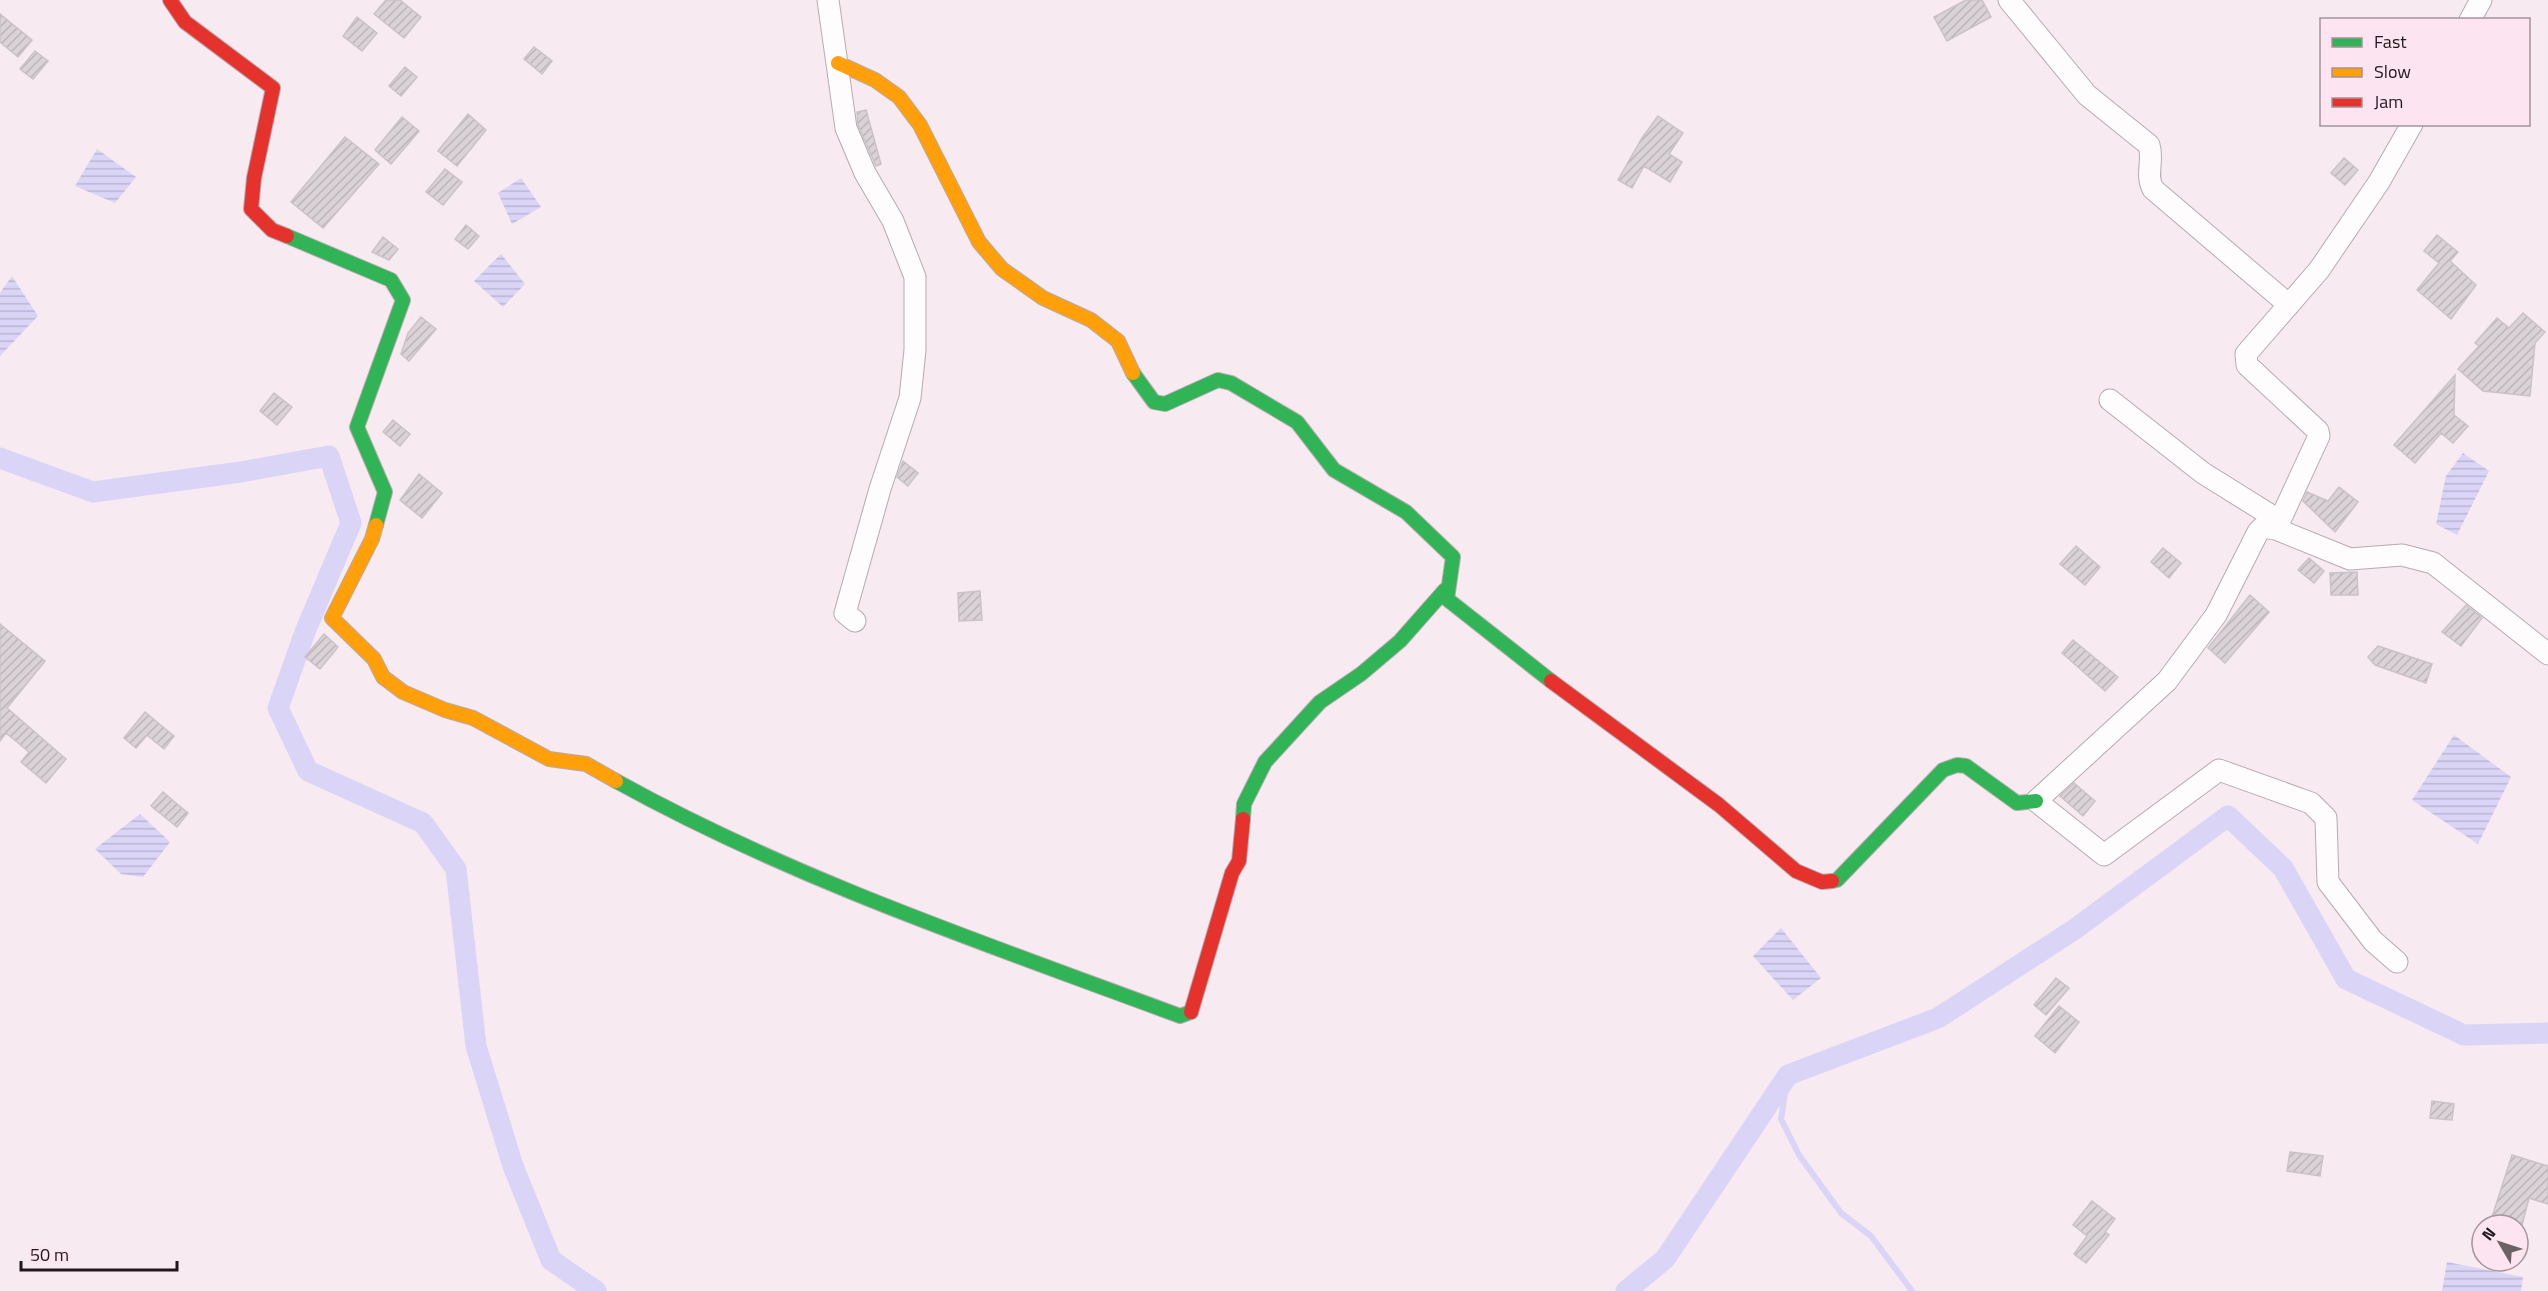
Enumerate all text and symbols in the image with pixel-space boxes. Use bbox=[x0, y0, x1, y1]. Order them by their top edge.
legend bbox=[2320, 18, 2530, 126]
text: Fast bbox=[2374, 28, 2407, 55]
text: Slow bbox=[2374, 58, 2411, 85]
text: Jam bbox=[2374, 88, 2403, 115]
north arrow bbox=[2470, 1213, 2530, 1273]
text: N bbox=[2476, 1222, 2501, 1245]
scale bar bbox=[21, 1234, 177, 1272]
text: 50 m bbox=[30, 1241, 69, 1268]

